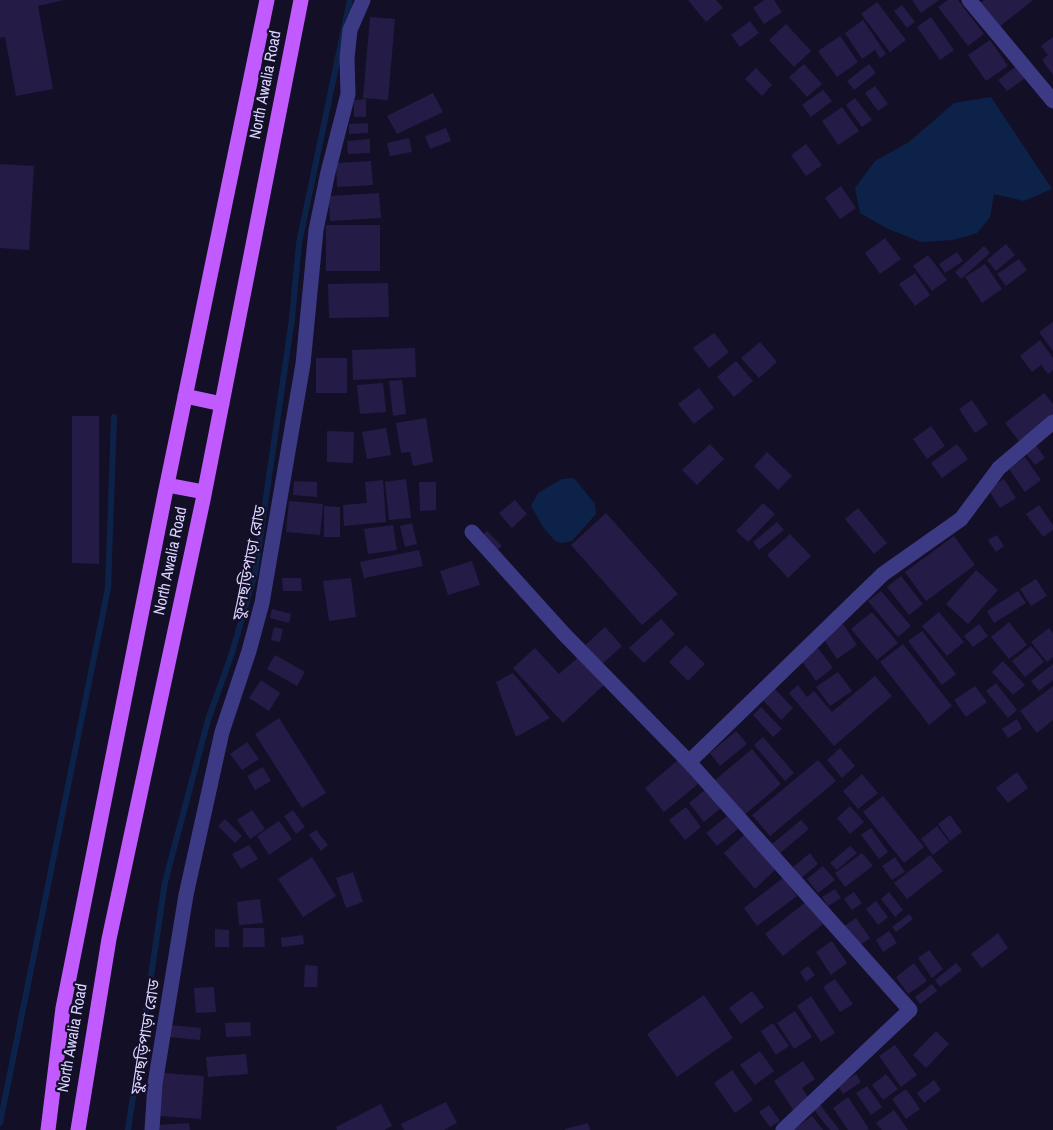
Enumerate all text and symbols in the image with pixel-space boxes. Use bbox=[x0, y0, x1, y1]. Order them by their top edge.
street label: North Awalia Road bbox=[246, 29, 286, 141]
street label: ফুলছড়িপাড়া রোড bbox=[229, 504, 271, 622]
street label: North Awalia Road bbox=[150, 505, 192, 617]
street label: ফুলছড়িপাড়া রোড bbox=[127, 978, 165, 1096]
street label: North Awalia Road bbox=[54, 982, 92, 1094]

